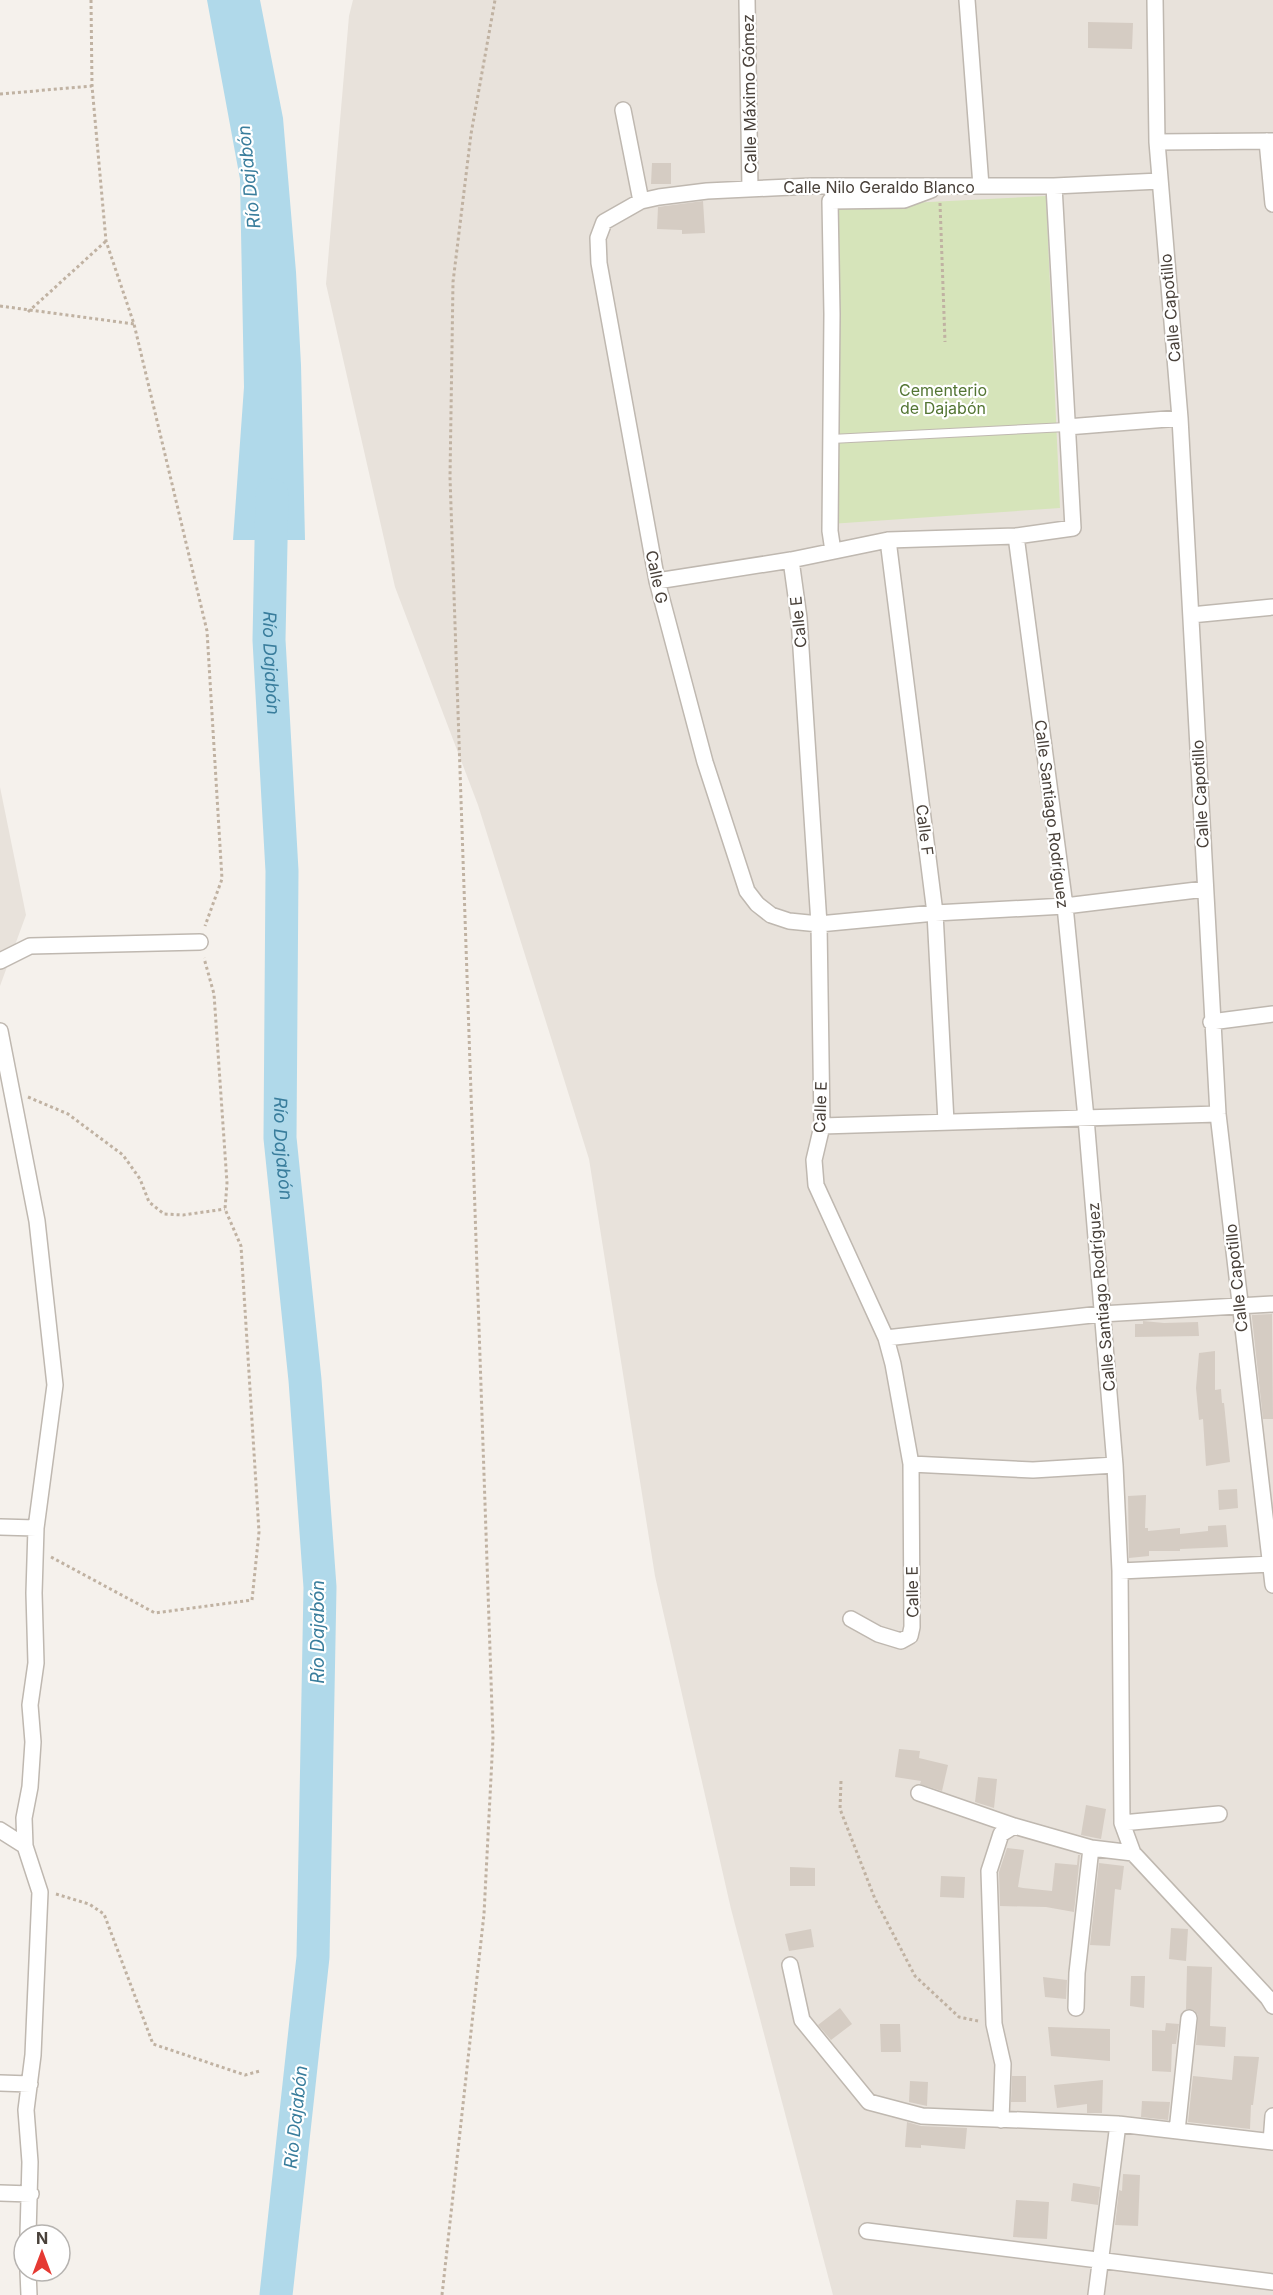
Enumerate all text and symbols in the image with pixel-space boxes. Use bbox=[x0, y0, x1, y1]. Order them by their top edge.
street label: Calle Máximo Gómez bbox=[738, 14, 760, 174]
water label: Río Dajabón bbox=[233, 124, 264, 230]
street label: Calle Nilo Geraldo Blanco bbox=[783, 177, 975, 197]
street label: Calle Capotillo bbox=[1155, 253, 1185, 363]
park label: Cementerio de Dajabón bbox=[899, 380, 987, 418]
street label: Calle G bbox=[642, 548, 672, 606]
street label: Calle E bbox=[785, 595, 811, 649]
water label: Río Dajabón bbox=[259, 611, 284, 715]
street label: Calle Santiago Rodríguez bbox=[1031, 719, 1073, 909]
street label: Calle Capotillo bbox=[1187, 739, 1213, 849]
street label: Calle F bbox=[912, 803, 938, 857]
street label: Calle E bbox=[809, 1081, 831, 1133]
water label: Río Dajabón bbox=[270, 1097, 297, 1201]
street label: Calle Santiago Rodríguez bbox=[1083, 1202, 1119, 1392]
street label: Calle Capotillo bbox=[1220, 1223, 1252, 1333]
street label: Calle E bbox=[902, 1566, 922, 1618]
water label: Río Dajabón bbox=[307, 1580, 328, 1684]
water label: Río Dajabón bbox=[280, 2064, 311, 2170]
north arrow bbox=[12, 2223, 72, 2283]
text: N bbox=[36, 2228, 48, 2248]

